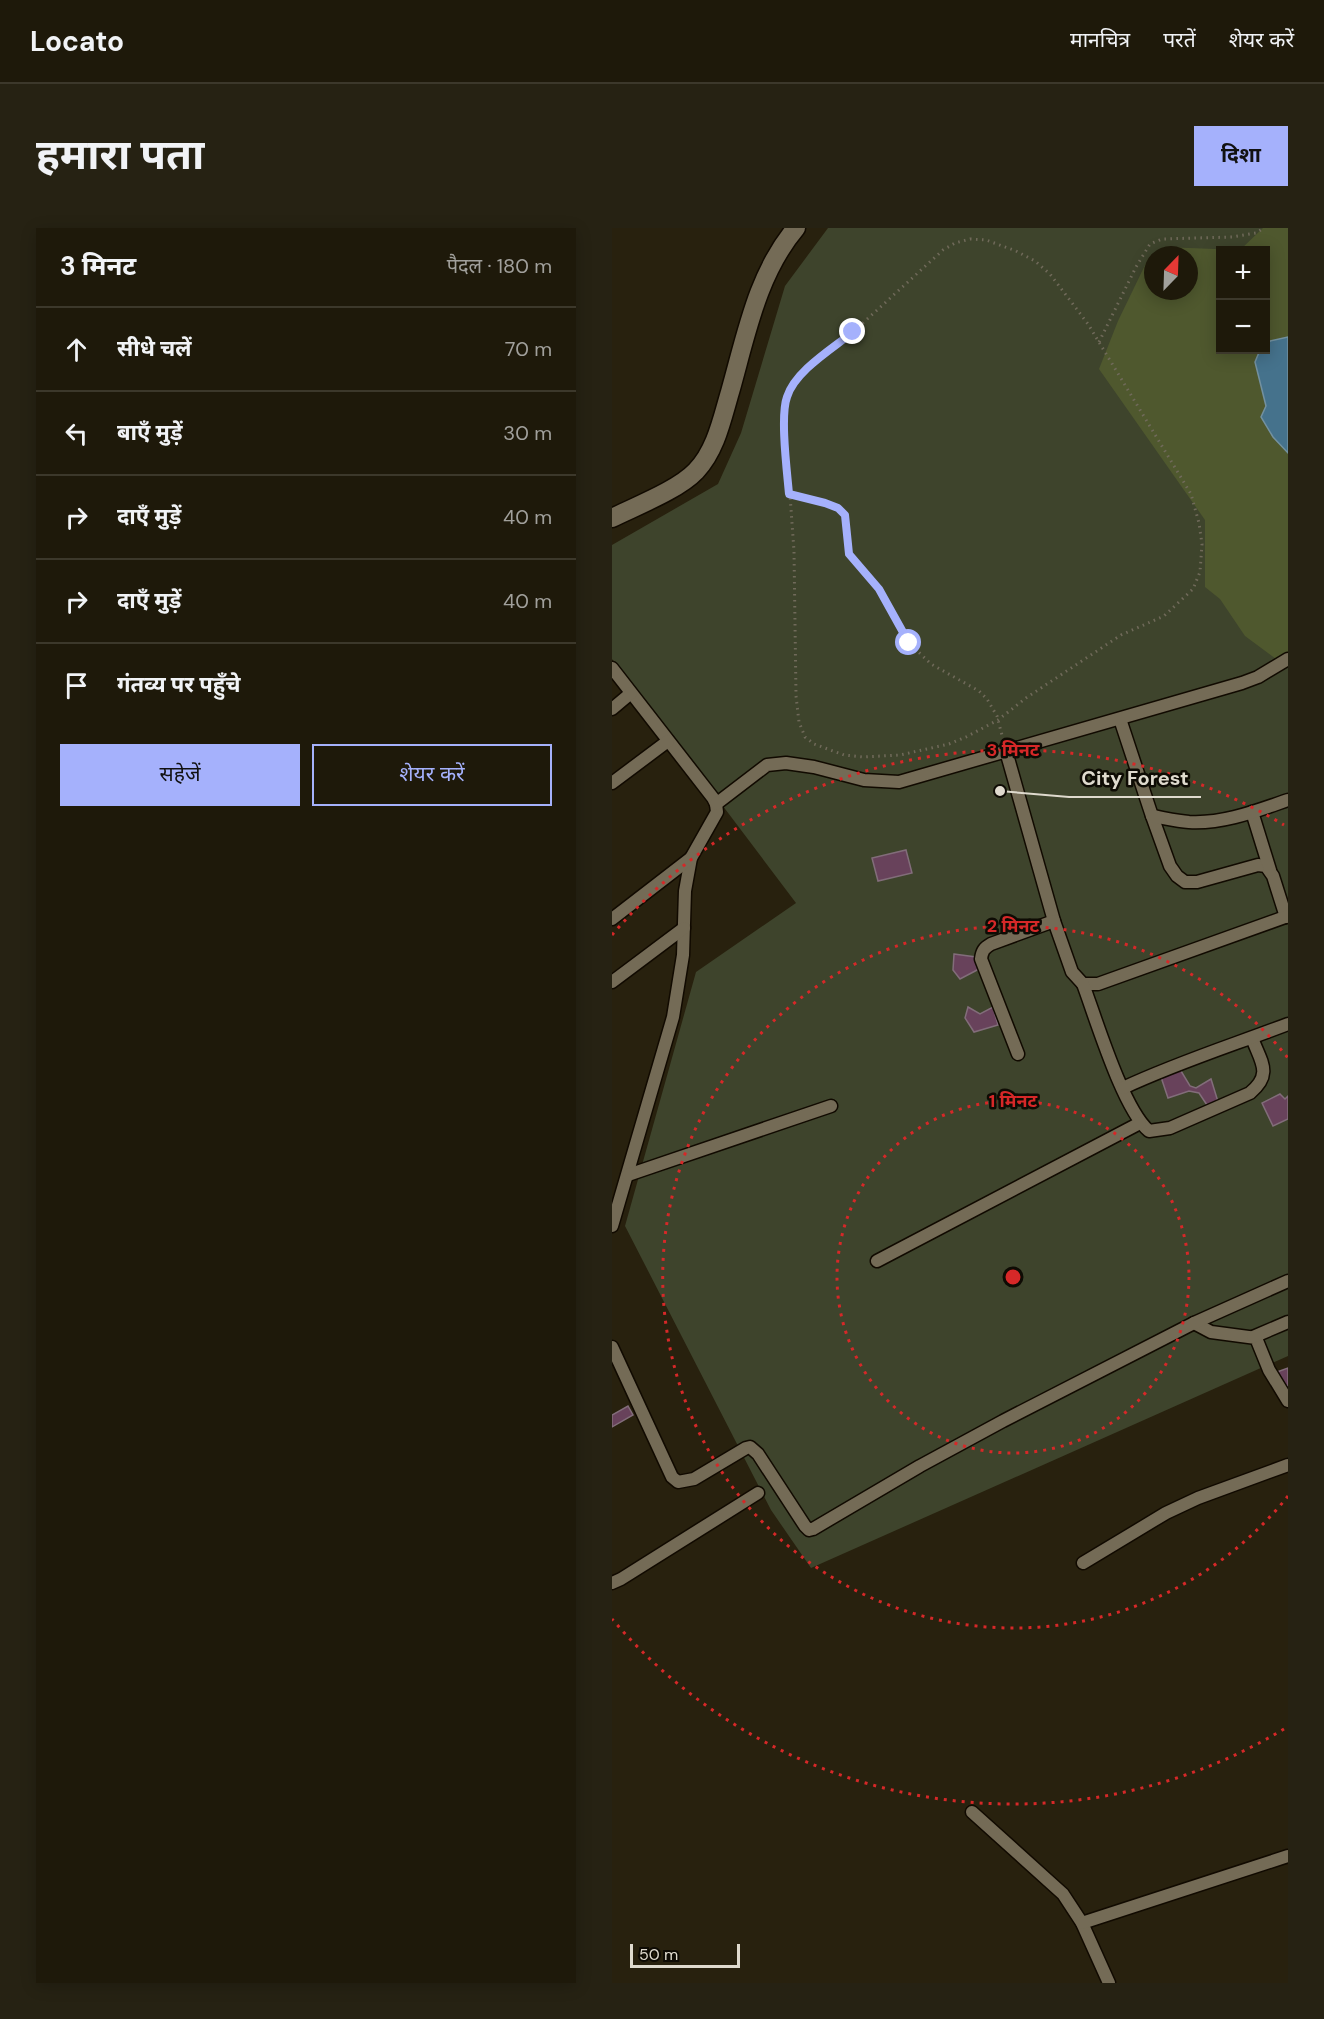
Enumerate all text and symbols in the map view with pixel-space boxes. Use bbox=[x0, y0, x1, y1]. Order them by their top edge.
text: Locato bbox=[30, 23, 124, 60]
text: मानचित्र bbox=[1070, 26, 1130, 54]
text: परतें bbox=[1163, 26, 1196, 54]
text: शेयर करें bbox=[1229, 26, 1294, 54]
button: दिशा bbox=[1194, 126, 1288, 186]
text: हमारा पता bbox=[36, 127, 204, 182]
north arrow bbox=[1144, 246, 1198, 300]
map controls bbox=[1216, 246, 1270, 354]
button: + bbox=[1216, 246, 1270, 300]
text: 3 मिनट bbox=[60, 249, 136, 283]
text: पैदल · 180 m bbox=[447, 253, 552, 279]
button: − bbox=[1216, 300, 1270, 354]
route end bbox=[839, 318, 865, 344]
icon: ahead bbox=[60, 333, 93, 366]
text: सीधे चलें bbox=[117, 334, 192, 363]
text: 70 m bbox=[505, 336, 552, 362]
icon: left bbox=[60, 417, 93, 450]
text: बाएँ मुड़ें bbox=[117, 418, 183, 447]
text: 30 m bbox=[503, 420, 552, 446]
icon: right bbox=[60, 501, 93, 534]
text: दाएँ मुड़ें bbox=[117, 502, 181, 531]
text: 40 m bbox=[503, 504, 552, 530]
icon: right bbox=[60, 585, 93, 618]
text: दाएँ मुड़ें bbox=[117, 586, 181, 615]
text: 40 m bbox=[503, 588, 552, 614]
route start bbox=[895, 629, 921, 655]
icon: arrive bbox=[60, 669, 93, 702]
text: गंतव्य पर पहुँचे bbox=[117, 670, 240, 699]
text: 3 मिनट bbox=[987, 738, 1040, 762]
button: सहेजें bbox=[60, 744, 300, 806]
button: शेयर करें bbox=[312, 744, 552, 806]
callout: City Forest bbox=[1069, 759, 1201, 797]
text: City Forest bbox=[1081, 765, 1189, 791]
text: 2 मिनट bbox=[987, 914, 1040, 938]
text: 1 मिनट bbox=[989, 1089, 1038, 1113]
centre of rings bbox=[1003, 1267, 1023, 1287]
scale bar bbox=[630, 1941, 740, 1968]
text: 50 m bbox=[639, 1944, 678, 1965]

